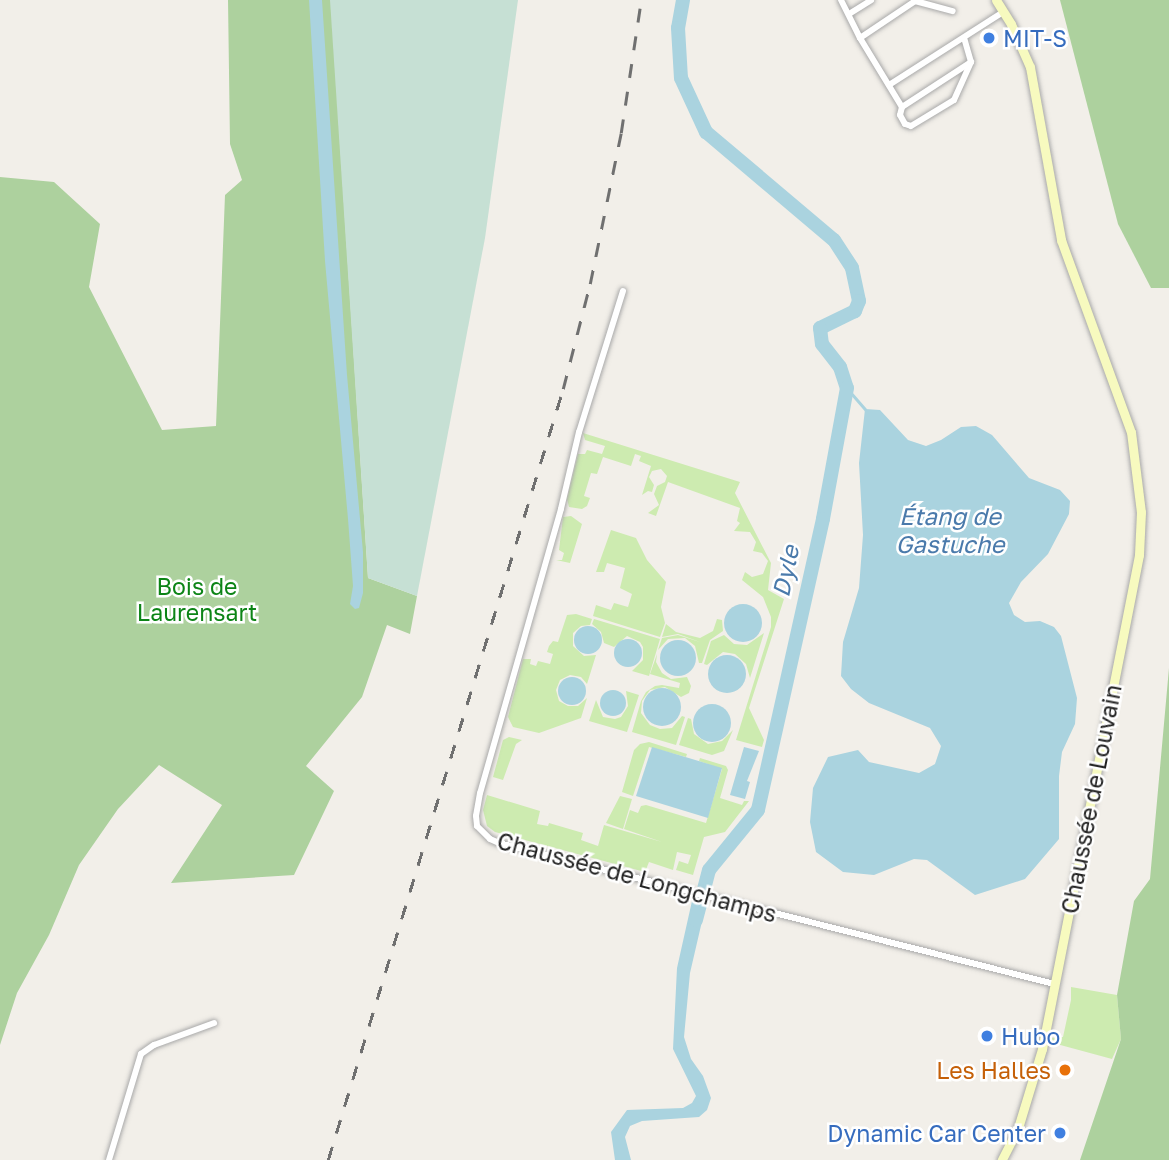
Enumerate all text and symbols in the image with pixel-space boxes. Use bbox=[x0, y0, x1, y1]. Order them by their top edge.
place label: MIT-S bbox=[1003, 24, 1067, 52]
marker: MIT-S bbox=[981, 30, 997, 46]
water label: Étang de Gastuche bbox=[895, 502, 1005, 558]
water label: Dyle bbox=[766, 543, 804, 599]
park label: Bois de Laurensart bbox=[137, 572, 257, 626]
street label: Chaussée de Louvain bbox=[1055, 682, 1127, 916]
street label: Chaussée de Longchamps bbox=[494, 826, 780, 928]
place label: Hubo bbox=[1001, 1022, 1060, 1050]
marker: Hubo bbox=[979, 1028, 995, 1044]
place label: Les Halles bbox=[936, 1056, 1051, 1084]
marker: Les Halles bbox=[1057, 1062, 1073, 1078]
place label: Dynamic Car Center bbox=[827, 1119, 1046, 1147]
marker: Dynamic Car Center bbox=[1052, 1125, 1068, 1141]

